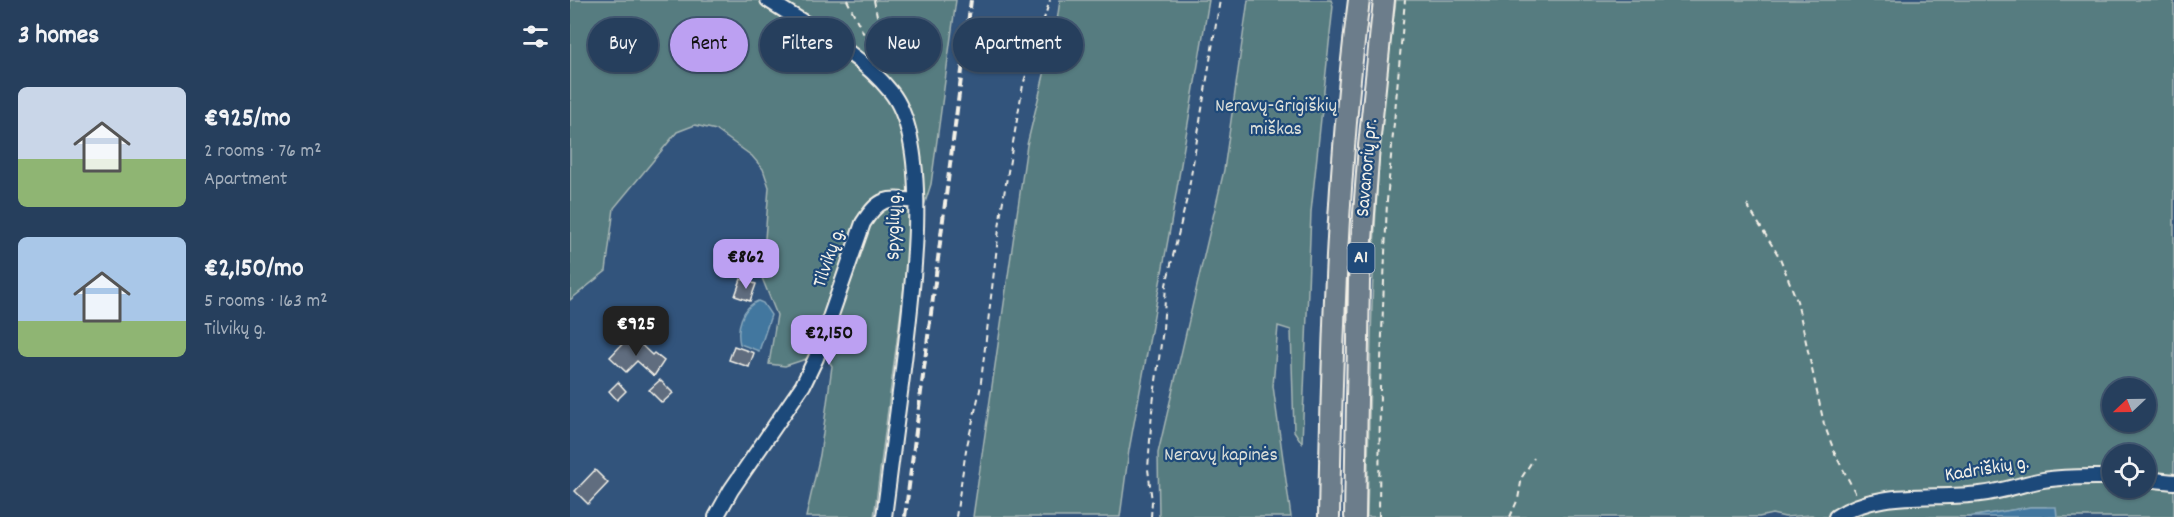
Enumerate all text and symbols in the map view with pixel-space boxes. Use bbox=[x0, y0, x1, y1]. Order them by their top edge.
text: 3 homes bbox=[18, 18, 99, 55]
chip: Buy bbox=[588, 18, 658, 72]
chip: Rent bbox=[670, 18, 748, 72]
chip: Filters bbox=[760, 18, 854, 72]
chip: New bbox=[866, 18, 941, 72]
chip: Apartment bbox=[953, 18, 1083, 72]
icon: filters bbox=[519, 20, 552, 53]
park label: Neravų-Grigiškių miškas bbox=[1215, 93, 1337, 144]
text: €925/mo bbox=[204, 101, 291, 138]
icon: home bbox=[66, 111, 138, 183]
street label: Savanorių pr. bbox=[1350, 118, 1386, 218]
text: 2 rooms · 76 m² bbox=[204, 138, 322, 166]
text: Apartment bbox=[204, 166, 287, 194]
street label: Spyglių g. bbox=[880, 191, 910, 261]
street label: Tilvikų g. bbox=[807, 224, 853, 292]
pin: €862 bbox=[710, 239, 782, 290]
road number: A1 bbox=[1348, 243, 1374, 273]
text: €862 bbox=[727, 244, 765, 272]
text: €2,150/mo bbox=[204, 251, 304, 288]
icon: home bbox=[66, 261, 138, 333]
text: 5 rooms · 163 m² bbox=[204, 288, 328, 316]
pin: €925 bbox=[600, 306, 672, 357]
text: €925 bbox=[617, 311, 655, 339]
pin: €2,150 bbox=[780, 315, 878, 366]
text: Tilvikų g. bbox=[204, 316, 266, 344]
text: €2,150 bbox=[805, 320, 853, 348]
north arrow bbox=[2102, 378, 2156, 432]
map controls bbox=[2102, 378, 2156, 498]
park label: Neravų kapinės bbox=[1164, 442, 1278, 470]
button: locate bbox=[2102, 444, 2156, 498]
street label: Kadriškių g. bbox=[1943, 450, 2031, 490]

